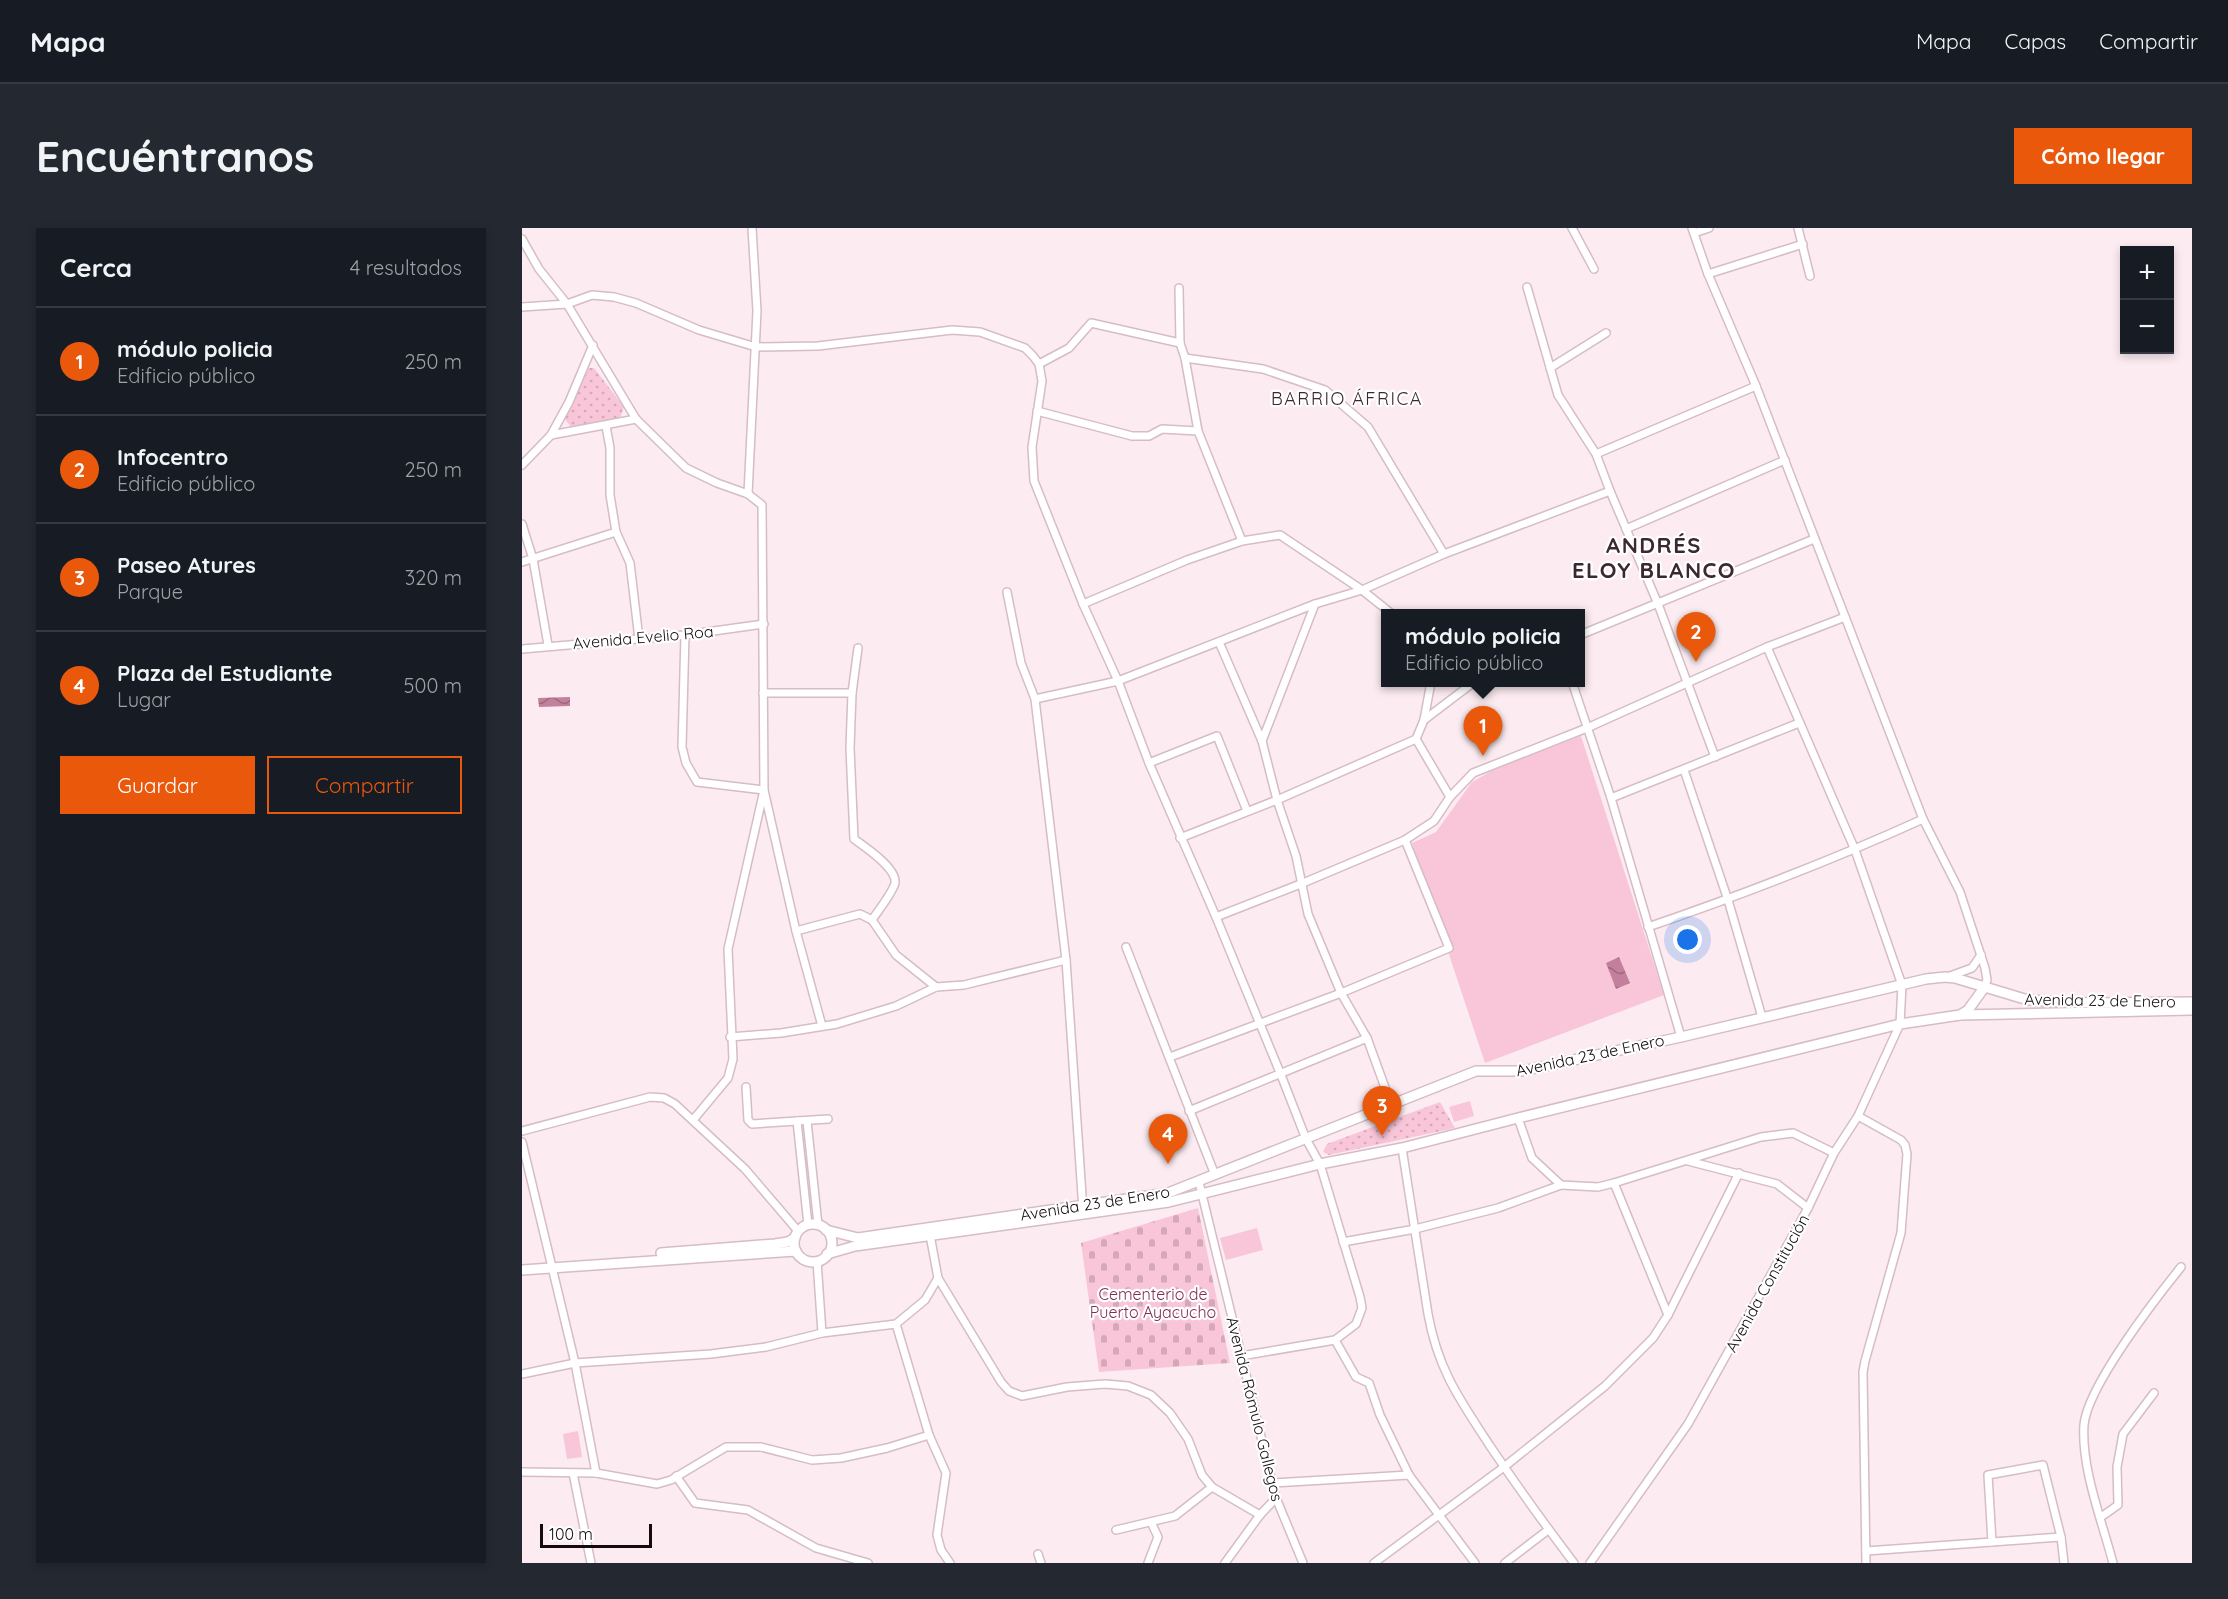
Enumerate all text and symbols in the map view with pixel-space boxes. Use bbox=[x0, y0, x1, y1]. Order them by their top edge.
text: Mapa bbox=[30, 24, 106, 59]
text: Mapa bbox=[1916, 28, 1971, 54]
text: Capas bbox=[2004, 28, 2066, 54]
text: Compartir bbox=[2099, 28, 2198, 54]
button: Cómo llegar bbox=[2014, 128, 2192, 184]
text: Encuéntranos bbox=[36, 130, 314, 183]
map controls bbox=[2120, 246, 2174, 354]
button: + bbox=[2120, 246, 2174, 300]
text: Cerca bbox=[60, 251, 132, 284]
text: 4 resultados bbox=[350, 255, 462, 280]
button: − bbox=[2120, 300, 2174, 354]
text: módulo policia bbox=[117, 335, 273, 363]
text: 1 bbox=[76, 349, 83, 374]
text: 250 m bbox=[404, 349, 462, 374]
text: Edificio público bbox=[117, 363, 255, 388]
district label: BARRIO ÁFRICA bbox=[1271, 387, 1423, 410]
text: Infocentro bbox=[117, 443, 228, 471]
text: 2 bbox=[74, 457, 85, 482]
text: 250 m bbox=[404, 457, 462, 482]
text: Edificio público bbox=[117, 471, 255, 496]
district label: ANDRÉS ELOY BLANCO bbox=[1572, 531, 1736, 584]
text: Paseo Atures bbox=[117, 551, 256, 579]
text: 3 bbox=[74, 565, 85, 590]
text: 320 m bbox=[405, 565, 462, 590]
text: Parque bbox=[117, 579, 183, 604]
popup bbox=[1381, 609, 1585, 687]
pin: 2 bbox=[1676, 612, 1716, 662]
street label: Avenida Evelio Roa bbox=[572, 621, 714, 653]
text: módulo policia bbox=[1405, 622, 1561, 650]
text: Edificio público bbox=[1405, 650, 1543, 675]
text: Plaza del Estudiante bbox=[117, 659, 332, 687]
text: 4 bbox=[74, 673, 85, 698]
text: 500 m bbox=[404, 673, 462, 698]
text: Lugar bbox=[117, 687, 171, 712]
pin: 1 bbox=[1464, 706, 1502, 756]
button: Guardar bbox=[60, 756, 255, 814]
button: Compartir bbox=[267, 756, 462, 814]
your location bbox=[1673, 925, 1702, 954]
street label: Avenida 23 de Enero bbox=[2024, 989, 2176, 1011]
street label: Avenida 23 de Enero bbox=[1514, 1029, 1666, 1081]
pin: 3 bbox=[1362, 1086, 1402, 1136]
pin: 4 bbox=[1148, 1114, 1188, 1164]
street label: Avenida 23 de Enero bbox=[1019, 1181, 1171, 1225]
street label: Avenida Constitución bbox=[1721, 1211, 1813, 1355]
park label: Cementerio de Puerto Ayacucho bbox=[1090, 1284, 1216, 1322]
street label: Avenida Rómulo Gallegos bbox=[1222, 1315, 1288, 1503]
scale bar bbox=[540, 1521, 652, 1548]
text: 100 m bbox=[549, 1524, 593, 1544]

